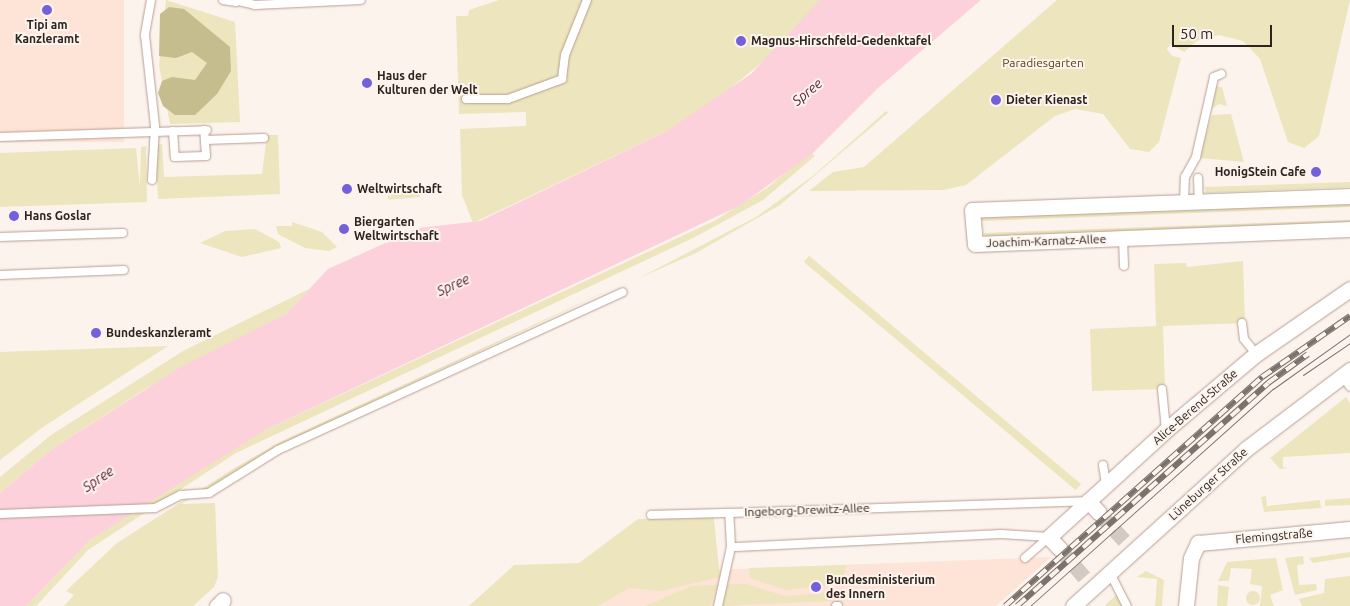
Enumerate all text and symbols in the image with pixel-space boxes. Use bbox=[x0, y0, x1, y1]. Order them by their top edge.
marker: Tipi am Kanzleramt bbox=[41, 4, 53, 16]
scale bar bbox=[1175, 15, 1275, 47]
place label: Tipi am Kanzleramt bbox=[15, 18, 79, 46]
text: 50 m bbox=[1180, 25, 1213, 42]
place label: Magnus-Hirschfeld-Gedenktafel bbox=[751, 34, 931, 48]
marker: Magnus-Hirschfeld-Gedenktafel bbox=[735, 35, 747, 47]
park label: Paradiesgarten bbox=[1002, 56, 1084, 70]
place label: Haus der Kulturen der Welt bbox=[377, 69, 478, 97]
water label: Spree bbox=[788, 75, 826, 109]
marker: Haus der Kulturen der Welt bbox=[361, 77, 373, 89]
place label: Dieter Kienast bbox=[1006, 93, 1087, 107]
marker: Dieter Kienast bbox=[990, 94, 1002, 106]
place label: HonigStein Cafe bbox=[1215, 165, 1306, 179]
marker: HonigStein Cafe bbox=[1310, 166, 1322, 178]
place label: Weltwirtschaft bbox=[357, 182, 442, 196]
marker: Weltwirtschaft bbox=[341, 183, 353, 195]
place label: Hans Goslar bbox=[24, 209, 91, 223]
marker: Hans Goslar bbox=[8, 210, 20, 222]
place label: Biergarten Weltwirtschaft bbox=[354, 215, 439, 243]
marker: Biergarten Weltwirtschaft bbox=[338, 223, 350, 235]
street label: Joachim-Karnatz-Allee bbox=[986, 232, 1106, 250]
water label: Spree bbox=[434, 270, 472, 300]
place label: Bundeskanzleramt bbox=[106, 326, 211, 340]
marker: Bundeskanzleramt bbox=[90, 327, 102, 339]
street label: Alice-Berend-Straße bbox=[1150, 366, 1240, 448]
street label: Lüneburger Straße bbox=[1166, 445, 1250, 523]
water label: Spree bbox=[79, 463, 117, 495]
street label: Ingeborg-Drewitz-Allee bbox=[744, 501, 870, 519]
street label: Flemingstraße bbox=[1235, 525, 1313, 547]
place label: Bundesministerium des Innern bbox=[826, 573, 935, 601]
marker: Bundesministerium des Innern bbox=[810, 581, 822, 593]

